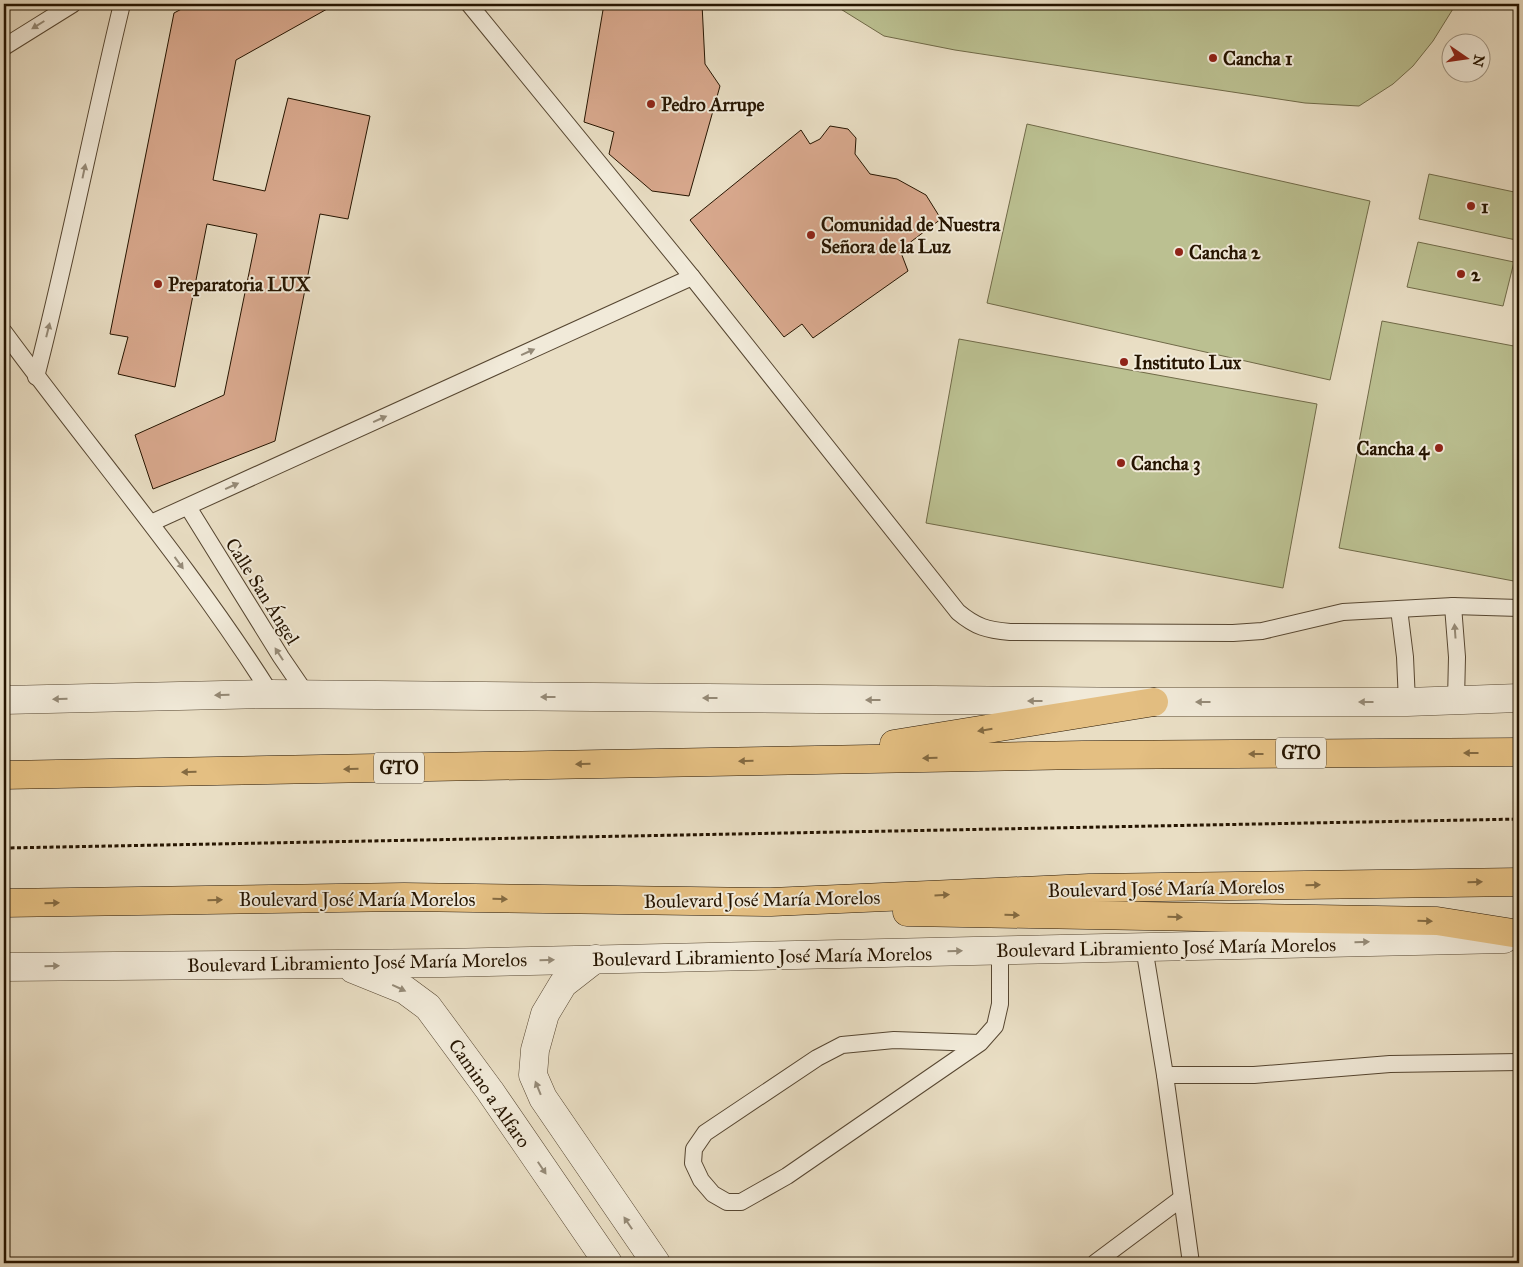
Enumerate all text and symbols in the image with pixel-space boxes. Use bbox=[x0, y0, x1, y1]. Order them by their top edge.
one-way arrow bbox=[31, 20, 45, 29]
north arrow bbox=[1440, 32, 1490, 82]
place label: Cancha 1 bbox=[1223, 47, 1293, 70]
marker: Cancha 1 bbox=[1207, 52, 1219, 64]
text: N bbox=[1469, 53, 1488, 69]
place label: Pedro Arrupe bbox=[661, 93, 764, 117]
marker: Pedro Arrupe bbox=[645, 98, 657, 110]
one-way arrow bbox=[80, 163, 88, 179]
place label: 1 bbox=[1481, 195, 1489, 218]
marker: 1 bbox=[1465, 200, 1477, 212]
place label: Comunidad de Nuestra Señora de la Luz bbox=[821, 213, 1001, 258]
marker: Comunidad de Nuestra Señora de la Luz bbox=[805, 229, 817, 241]
place label: Cancha 2 bbox=[1189, 241, 1261, 264]
marker: Cancha 2 bbox=[1173, 246, 1185, 258]
place label: 2 bbox=[1471, 263, 1481, 286]
marker: 2 bbox=[1455, 268, 1467, 280]
place label: Preparatoria LUX bbox=[168, 273, 311, 297]
marker: Preparatoria LUX bbox=[152, 278, 164, 290]
one-way arrow bbox=[45, 322, 53, 337]
one-way arrow bbox=[521, 347, 535, 355]
place label: Instituto Lux bbox=[1134, 351, 1242, 374]
marker: Instituto Lux bbox=[1118, 356, 1130, 368]
one-way arrow bbox=[373, 415, 387, 423]
place label: Cancha 4 bbox=[1356, 437, 1430, 461]
marker: Cancha 4 bbox=[1433, 442, 1445, 454]
place label: Cancha 3 bbox=[1131, 452, 1201, 476]
marker: Cancha 3 bbox=[1115, 457, 1127, 469]
one-way arrow bbox=[225, 482, 239, 490]
street label: Calle San Ángel bbox=[220, 533, 306, 650]
one-way arrow bbox=[174, 556, 184, 569]
one-way arrow bbox=[1451, 623, 1459, 639]
one-way arrow bbox=[275, 648, 284, 661]
one-way arrow bbox=[214, 692, 230, 700]
one-way arrow bbox=[539, 693, 555, 701]
one-way arrow bbox=[702, 694, 718, 702]
one-way arrow bbox=[52, 695, 68, 703]
one-way arrow bbox=[864, 696, 880, 704]
one-way arrow bbox=[1027, 697, 1043, 705]
one-way arrow bbox=[1195, 698, 1211, 706]
one-way arrow bbox=[1357, 698, 1373, 706]
one-way arrow bbox=[976, 726, 992, 734]
road number: GTO bbox=[1276, 738, 1326, 768]
one-way arrow bbox=[1462, 749, 1478, 757]
one-way arrow bbox=[1247, 750, 1263, 758]
road number: GTO bbox=[374, 752, 424, 784]
one-way arrow bbox=[921, 754, 937, 762]
one-way arrow bbox=[738, 758, 754, 766]
one-way arrow bbox=[575, 761, 591, 769]
one-way arrow bbox=[343, 765, 359, 773]
one-way arrow bbox=[180, 768, 196, 776]
street label: Boulevard José María Morelos bbox=[1047, 875, 1285, 903]
one-way arrow bbox=[1468, 878, 1484, 886]
one-way arrow bbox=[1305, 881, 1321, 889]
street label: Boulevard José María Morelos bbox=[643, 886, 881, 914]
street label: Boulevard José María Morelos bbox=[239, 888, 475, 912]
one-way arrow bbox=[935, 890, 951, 898]
one-way arrow bbox=[492, 895, 508, 903]
one-way arrow bbox=[207, 896, 223, 904]
one-way arrow bbox=[45, 898, 61, 906]
one-way arrow bbox=[1004, 911, 1020, 919]
one-way arrow bbox=[1167, 913, 1183, 921]
one-way arrow bbox=[1417, 917, 1433, 925]
street label: Boulevard Libramiento José María Morelos bbox=[996, 933, 1336, 963]
one-way arrow bbox=[1355, 938, 1371, 946]
street label: Boulevard Libramiento José María Morelos bbox=[592, 942, 932, 972]
one-way arrow bbox=[947, 947, 963, 955]
street label: Boulevard Libramiento José María Morelos bbox=[187, 948, 527, 978]
one-way arrow bbox=[540, 956, 556, 964]
one-way arrow bbox=[45, 962, 61, 970]
one-way arrow bbox=[392, 984, 406, 992]
street label: Camino a Alfaro bbox=[444, 1034, 536, 1152]
one-way arrow bbox=[534, 1081, 542, 1095]
one-way arrow bbox=[538, 1161, 547, 1175]
one-way arrow bbox=[623, 1216, 633, 1230]

